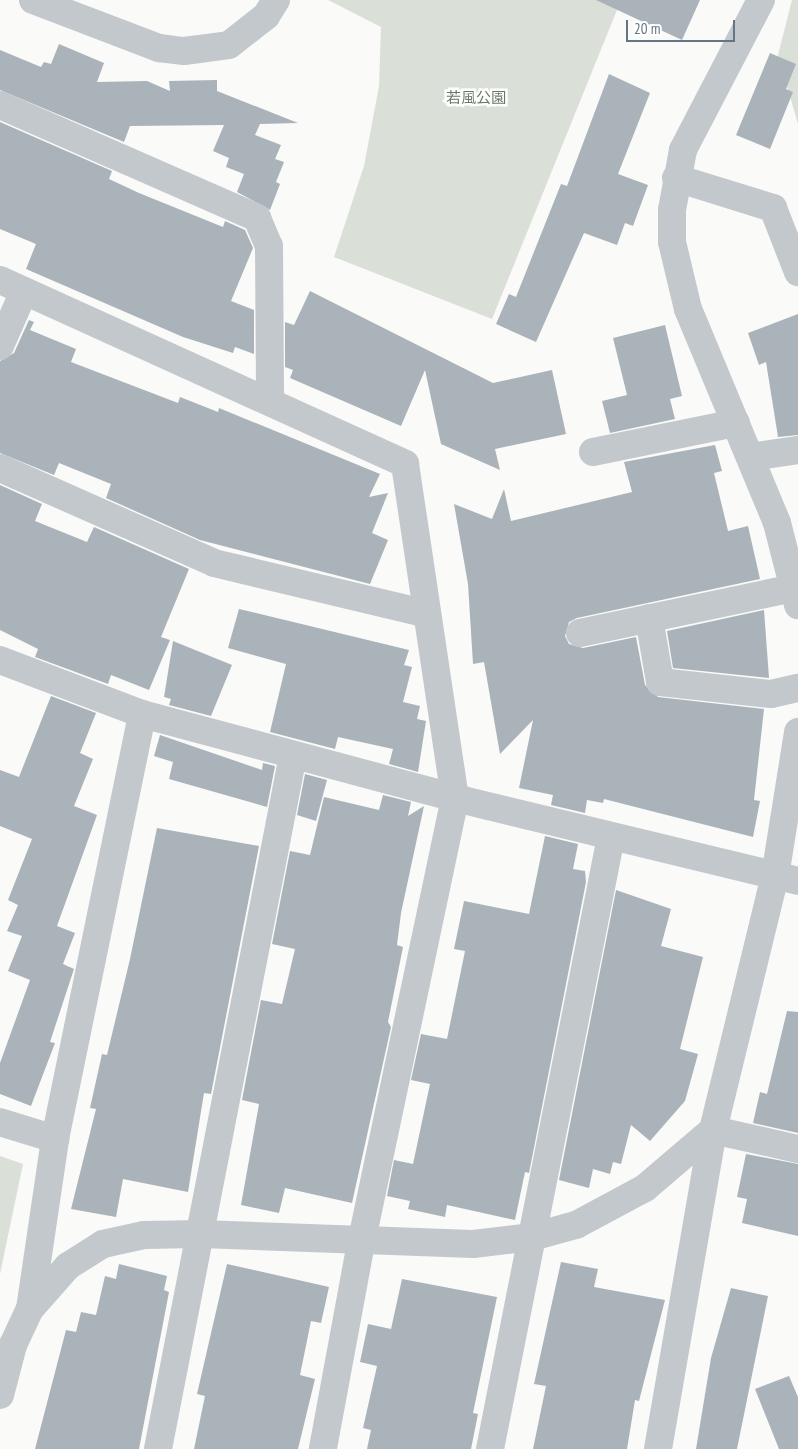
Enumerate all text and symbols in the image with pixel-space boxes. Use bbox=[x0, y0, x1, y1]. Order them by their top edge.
scale bar bbox=[628, 10, 737, 42]
text: 20 m bbox=[634, 19, 660, 38]
park label: 若風公園 bbox=[446, 89, 506, 107]

